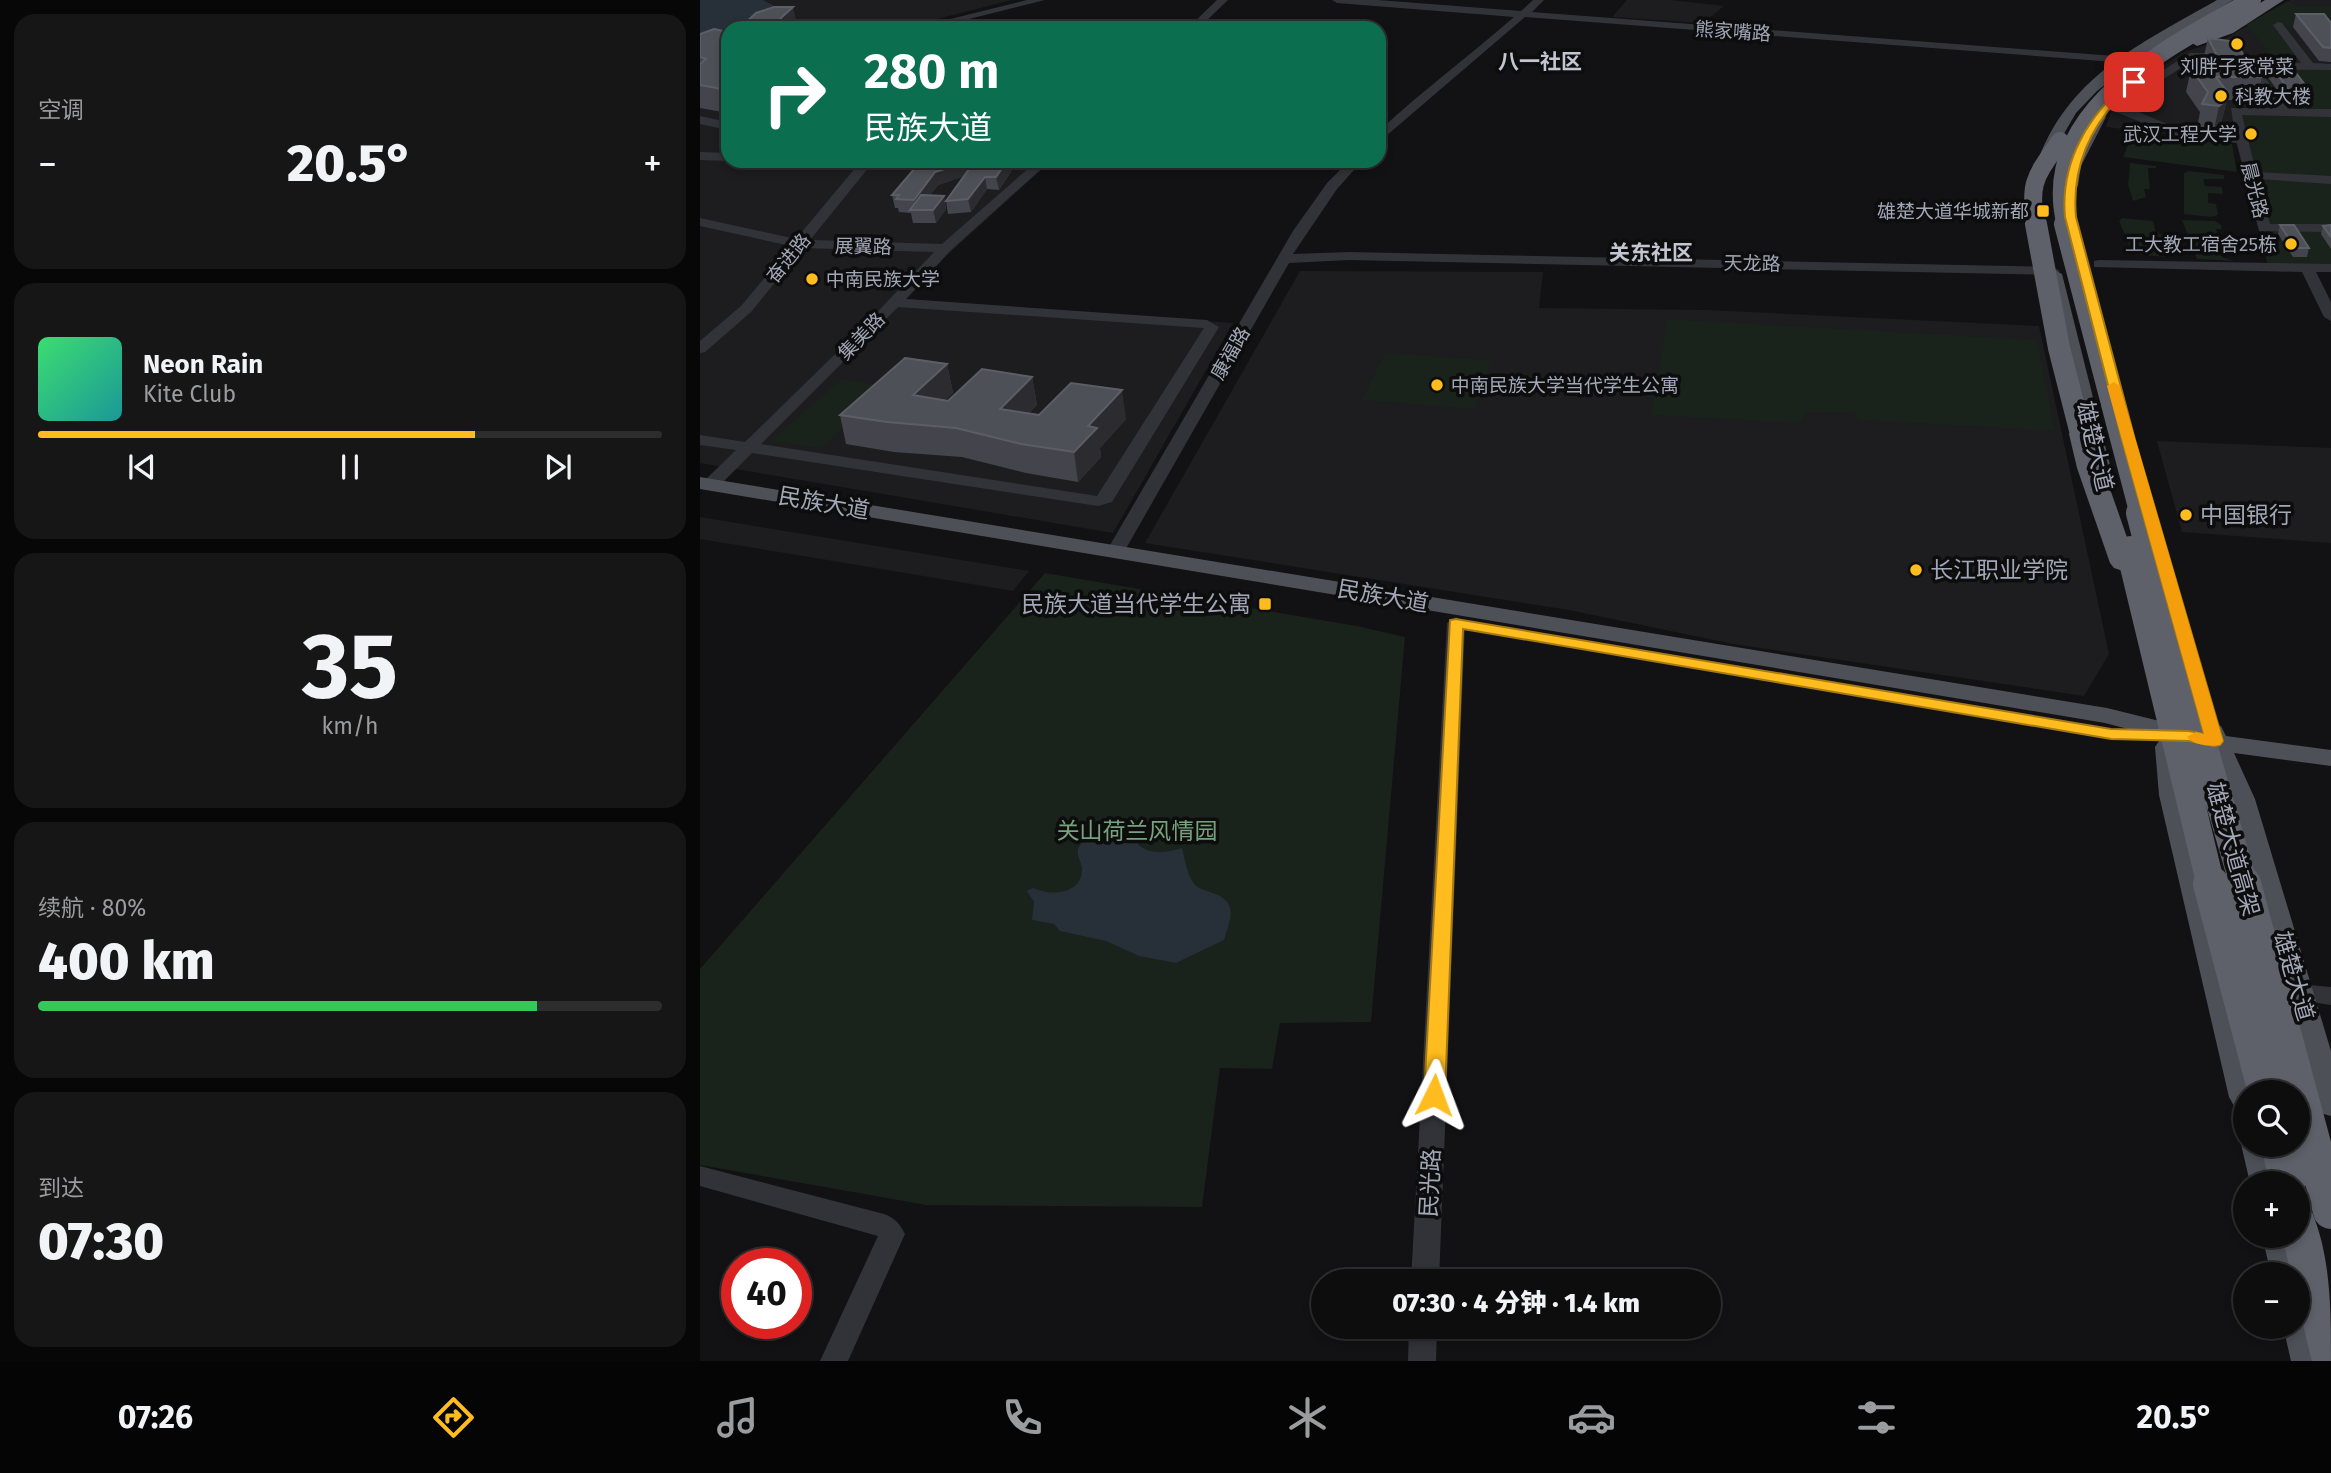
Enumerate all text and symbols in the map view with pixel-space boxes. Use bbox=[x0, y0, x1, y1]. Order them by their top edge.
street label: 熊家嘴路 bbox=[1694, 17, 1772, 46]
marker: 刘胖子家常菜 bbox=[2229, 36, 2245, 52]
text: 280 m bbox=[864, 42, 1000, 101]
icon: right bbox=[749, 49, 840, 140]
district label: 八一社区 bbox=[1498, 49, 1582, 75]
pin bbox=[2104, 52, 2164, 112]
place label: 刘胖子家常菜 bbox=[2180, 55, 2294, 78]
icon: arrive bbox=[2115, 63, 2153, 101]
place label: 科教大楼 bbox=[2235, 85, 2311, 108]
marker: 科教大楼 bbox=[2213, 88, 2229, 104]
text: 空调 bbox=[38, 96, 84, 124]
text: 民族大道 bbox=[864, 109, 992, 147]
place label: 武汉工程大学 bbox=[2123, 123, 2237, 146]
marker: 武汉工程大学 bbox=[2243, 126, 2259, 142]
text: 20.5° bbox=[287, 132, 413, 195]
text: − bbox=[38, 141, 57, 187]
text: + bbox=[643, 141, 662, 187]
street label: 晨光路 bbox=[2236, 160, 2273, 221]
place label: 雄楚大道华城新都 bbox=[1877, 200, 2029, 223]
marker: 雄楚大道华城新都 bbox=[2035, 203, 2051, 219]
street label: 奋进路 bbox=[762, 229, 815, 288]
place label: 工大教工宿舍25栋 bbox=[2125, 233, 2277, 256]
street label: 展翼路 bbox=[834, 235, 892, 258]
marker: 工大教工宿舍25栋 bbox=[2283, 236, 2299, 252]
district label: 关东社区 bbox=[1609, 240, 1693, 266]
street label: 天龙路 bbox=[1723, 252, 1781, 275]
place label: 中南民族大学 bbox=[826, 268, 940, 291]
marker: 中南民族大学 bbox=[804, 271, 820, 287]
street label: 集美路 bbox=[833, 308, 889, 365]
street label: 康福路 bbox=[1206, 323, 1255, 384]
text: Neon Rain bbox=[143, 349, 263, 380]
place label: 中南民族大学当代学生公寓 bbox=[1451, 374, 1679, 397]
marker: 中南民族大学当代学生公寓 bbox=[1429, 377, 1445, 393]
text: Kite Club bbox=[143, 380, 236, 408]
street label: 雄楚大道 bbox=[2071, 398, 2119, 494]
icon: previous bbox=[123, 448, 161, 486]
icon: pause bbox=[331, 448, 369, 486]
icon: next bbox=[539, 448, 577, 486]
street label: 民族大道 bbox=[776, 481, 872, 525]
place label: 中国银行 bbox=[2200, 501, 2292, 529]
marker: 中国银行 bbox=[2178, 507, 2194, 523]
place label: 长江职业学院 bbox=[1930, 556, 2068, 584]
marker: 长江职业学院 bbox=[1908, 562, 1924, 578]
street label: 民族大道 bbox=[1335, 574, 1431, 618]
place label: 民族大道当代学生公寓 bbox=[1021, 590, 1251, 618]
marker: 民族大道当代学生公寓 bbox=[1257, 596, 1273, 612]
text: 35 bbox=[302, 612, 398, 721]
text: km/h bbox=[322, 712, 378, 740]
street label: 雄楚大道高架 bbox=[2201, 779, 2265, 919]
park label: 关山荷兰风情园 bbox=[1057, 817, 1218, 845]
text: 续航 · 80% bbox=[38, 894, 146, 922]
street label: 雄楚大道 bbox=[2268, 928, 2320, 1024]
text: 400 km bbox=[38, 930, 215, 993]
position arrow bbox=[1397, 1058, 1471, 1132]
map controls bbox=[2233, 1080, 2310, 1339]
button: search bbox=[2233, 1080, 2310, 1157]
street label: 民光路 bbox=[1414, 1148, 1446, 1218]
button: + bbox=[2233, 1171, 2310, 1248]
text: 到达 bbox=[38, 1174, 84, 1202]
text: 07:30 bbox=[38, 1210, 164, 1273]
speed limit sign: 40 bbox=[721, 1248, 812, 1339]
button: − bbox=[2233, 1262, 2310, 1339]
text: 07:30 · 4 分钟 · 1.4 km bbox=[1392, 1288, 1640, 1319]
icon: directions bbox=[429, 1393, 478, 1442]
icon: music bbox=[713, 1393, 762, 1442]
icon: phone bbox=[998, 1393, 1047, 1442]
icon: climate bbox=[1283, 1393, 1332, 1442]
icon: car bbox=[1567, 1393, 1616, 1442]
icon: filters bbox=[1852, 1393, 1901, 1442]
text: 07:26 bbox=[118, 1398, 193, 1436]
text: 20.5° bbox=[2136, 1398, 2213, 1436]

